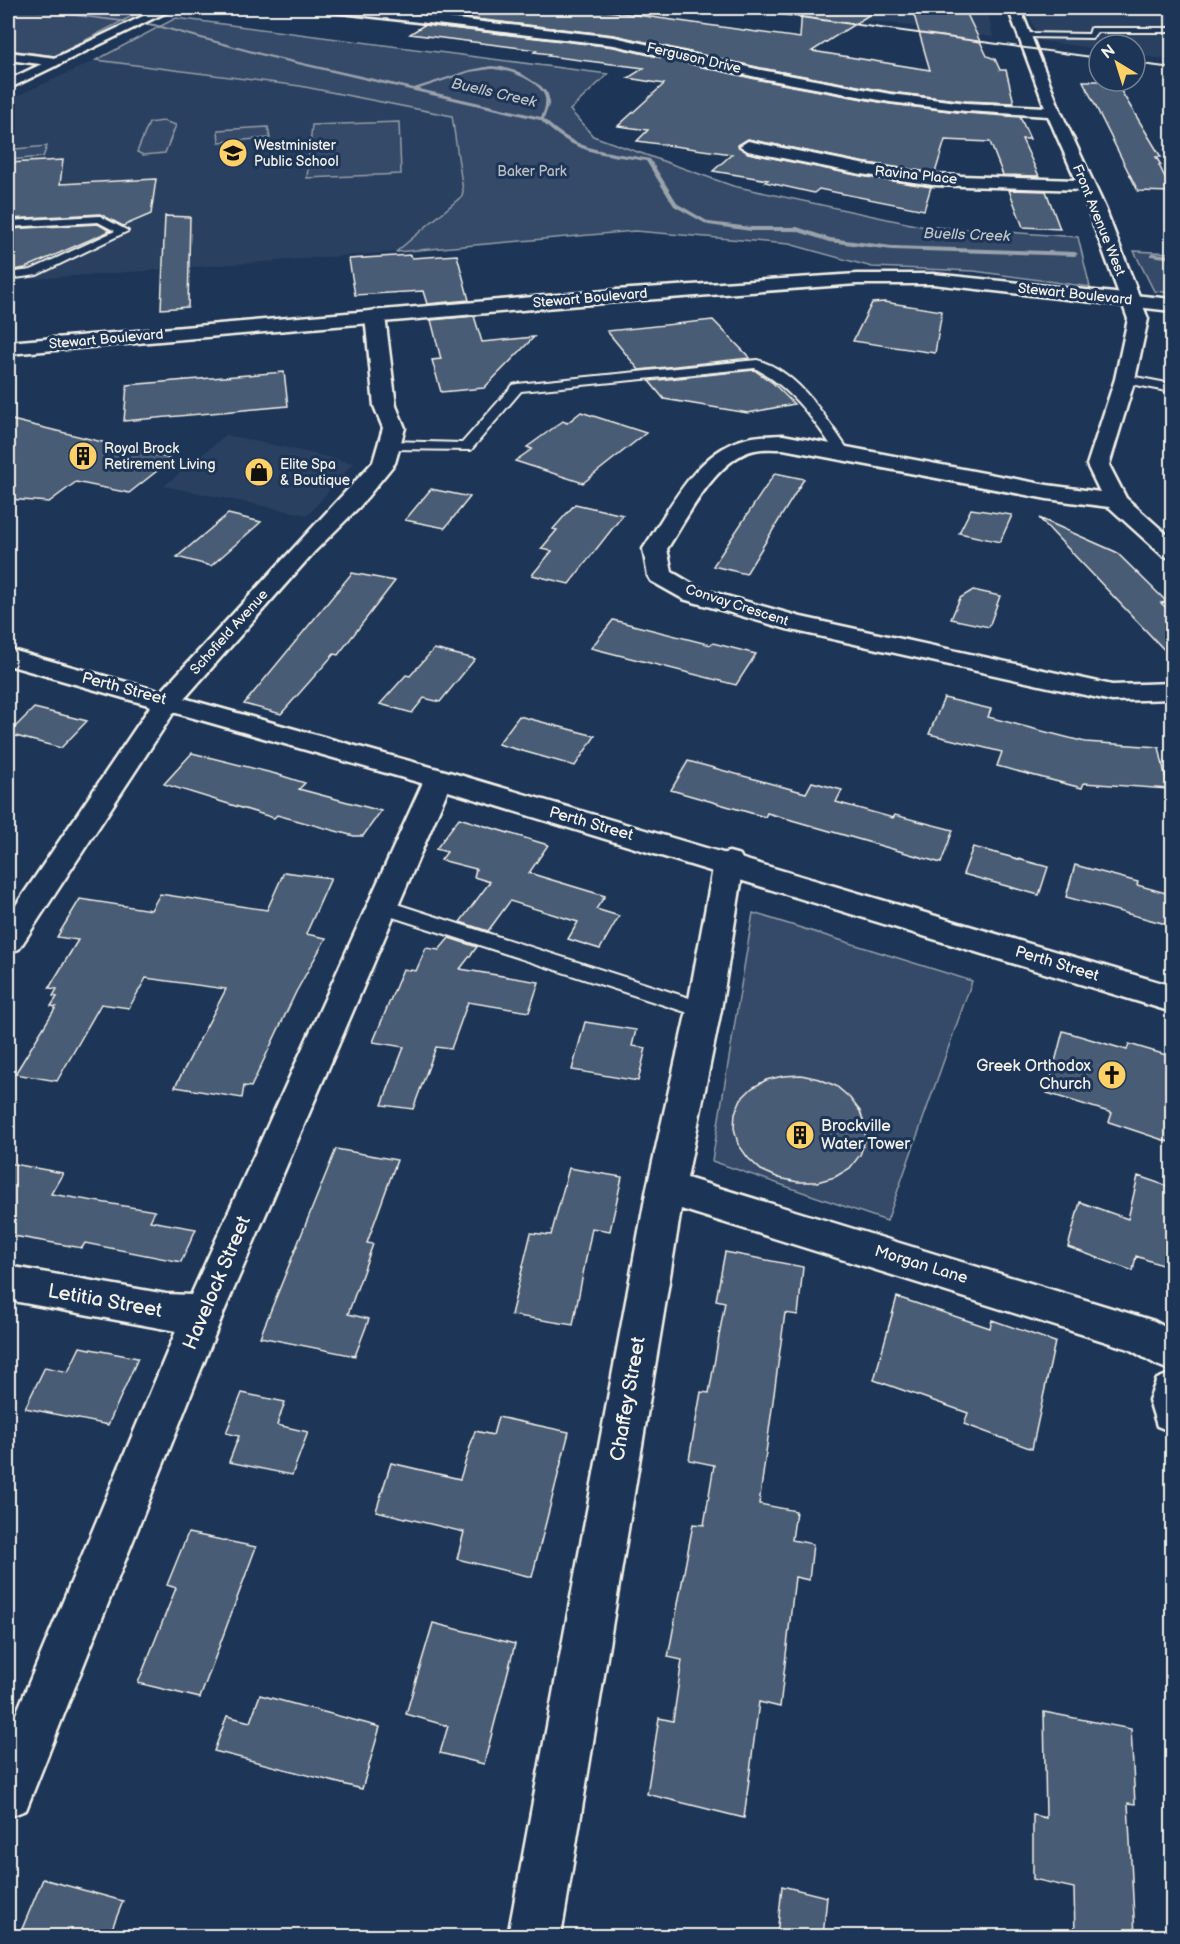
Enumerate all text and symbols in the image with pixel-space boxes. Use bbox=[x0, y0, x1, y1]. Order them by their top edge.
north arrow bbox=[1087, 33, 1147, 93]
street label: Ferguson Drive bbox=[645, 39, 743, 77]
text: N bbox=[1098, 41, 1119, 64]
water label: Buells Creek bbox=[450, 74, 539, 112]
school or university icon: Westminister Public School bbox=[217, 137, 249, 169]
place label: Westminister Public School bbox=[254, 137, 339, 170]
street label: Ravina Place bbox=[874, 162, 958, 188]
street label: Front Avenue West bbox=[1069, 162, 1129, 279]
park label: Baker Park bbox=[497, 163, 567, 180]
water label: Buells Creek bbox=[923, 224, 1011, 246]
street label: Stewart Boulevard bbox=[1017, 280, 1133, 308]
street label: Stewart Boulevard bbox=[532, 285, 648, 311]
street label: Stewart Boulevard bbox=[48, 326, 164, 352]
building icon: Royal Brock Retirement Living bbox=[67, 440, 99, 472]
place label: Royal Brock Retirement Living bbox=[104, 440, 216, 473]
shop icon: Elite Spa & Boutique bbox=[243, 456, 275, 488]
place label: Elite Spa & Boutique bbox=[280, 456, 350, 489]
street label: Convay Crescent bbox=[683, 580, 791, 630]
street label: Schofield Avenue bbox=[186, 586, 272, 678]
street label: Perth Street bbox=[80, 669, 168, 709]
street label: Perth Street bbox=[547, 803, 635, 845]
street label: Perth Street bbox=[1013, 942, 1101, 986]
place label: Greek Orthodox Church bbox=[976, 1057, 1092, 1094]
church icon: Greek Orthodox Church bbox=[1096, 1059, 1128, 1091]
place label: Brockville Water Tower bbox=[821, 1117, 910, 1154]
building icon: Brockville Water Tower bbox=[784, 1119, 816, 1151]
street label: Havelock Street bbox=[178, 1212, 256, 1354]
street label: Morgan Lane bbox=[872, 1242, 970, 1288]
street label: Letitia Street bbox=[46, 1279, 164, 1323]
street label: Chaffey Street bbox=[605, 1335, 651, 1463]

